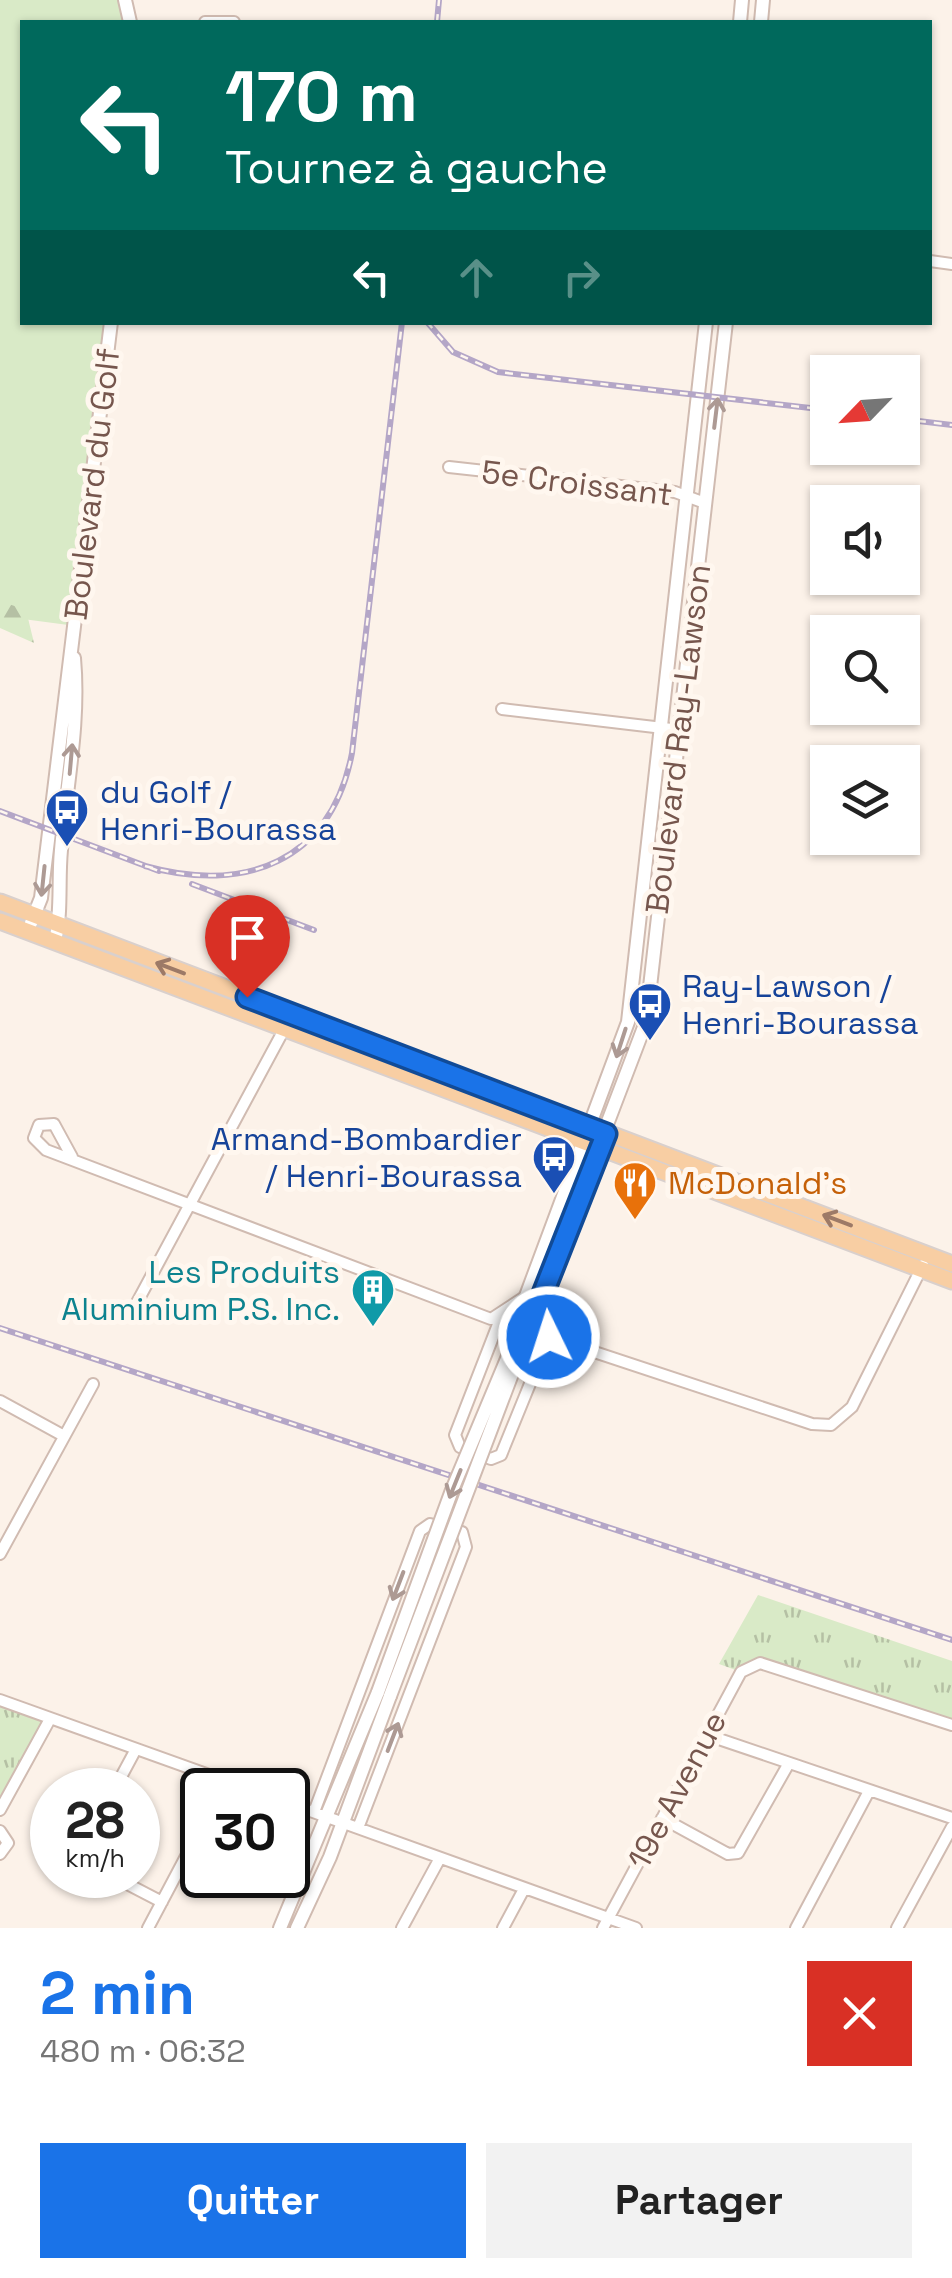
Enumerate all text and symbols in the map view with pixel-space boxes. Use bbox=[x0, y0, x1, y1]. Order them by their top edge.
text: 170 m bbox=[225, 52, 418, 141]
icon: left bbox=[60, 60, 190, 190]
text: Tournez à gauche bbox=[225, 139, 608, 196]
icon: left bbox=[344, 250, 399, 305]
icon: ahead bbox=[449, 250, 504, 305]
icon: right bbox=[554, 250, 609, 305]
street label: Boulevard du Golf bbox=[55, 346, 129, 622]
north arrow bbox=[810, 355, 920, 465]
map controls bbox=[810, 355, 920, 855]
one-way arrow bbox=[707, 397, 726, 430]
street label: 5e Croissant bbox=[479, 451, 675, 515]
button: sound bbox=[810, 485, 920, 595]
street label: Boulevard Ray-Lawson bbox=[637, 562, 719, 916]
button: search bbox=[810, 615, 920, 725]
one-way arrow bbox=[62, 743, 81, 775]
button: layers bbox=[810, 745, 920, 855]
place label: du Golf / Henri-Bourassa bbox=[100, 772, 336, 849]
bus stop icon: du Golf / Henri-Bourassa bbox=[44, 787, 90, 848]
one-way arrow bbox=[33, 864, 52, 896]
pin bbox=[205, 895, 290, 998]
icon: arrive bbox=[220, 910, 275, 965]
one-way arrow bbox=[155, 957, 186, 975]
place label: Ray-Lawson / Henri-Bourassa bbox=[682, 966, 918, 1043]
bus stop icon: Ray-Lawson / Henri-Bourassa bbox=[627, 981, 673, 1042]
one-way arrow bbox=[611, 1027, 629, 1059]
place label: Armand-Bombardier / Henri-Bourassa bbox=[211, 1119, 522, 1196]
bus stop icon: Armand-Bombardier / Henri-Bourassa bbox=[531, 1134, 577, 1195]
restaurant icon: McDonald's bbox=[612, 1160, 658, 1221]
place label: McDonald's bbox=[668, 1163, 847, 1203]
one-way arrow bbox=[822, 1209, 853, 1227]
place label: Les Produits Aluminium P.S. Inc. bbox=[61, 1252, 340, 1329]
building icon: Les Produits Aluminium P.S. Inc. bbox=[350, 1267, 396, 1328]
position arrow bbox=[497, 1285, 601, 1389]
one-way arrow bbox=[444, 1468, 462, 1499]
one-way arrow bbox=[388, 1570, 406, 1600]
street label: 19e Avenue bbox=[619, 1704, 735, 1876]
one-way arrow bbox=[385, 1723, 403, 1754]
speed limit sign: 30 bbox=[180, 1768, 310, 1898]
text: 28 bbox=[65, 1789, 125, 1853]
text: km/h bbox=[65, 1842, 125, 1874]
text: 2 min bbox=[40, 1955, 195, 2032]
button: close bbox=[807, 1961, 912, 2066]
text: 480 m · 06:32 bbox=[40, 2031, 245, 2071]
button: Quitter bbox=[40, 2143, 466, 2258]
button: Partager bbox=[486, 2143, 912, 2258]

